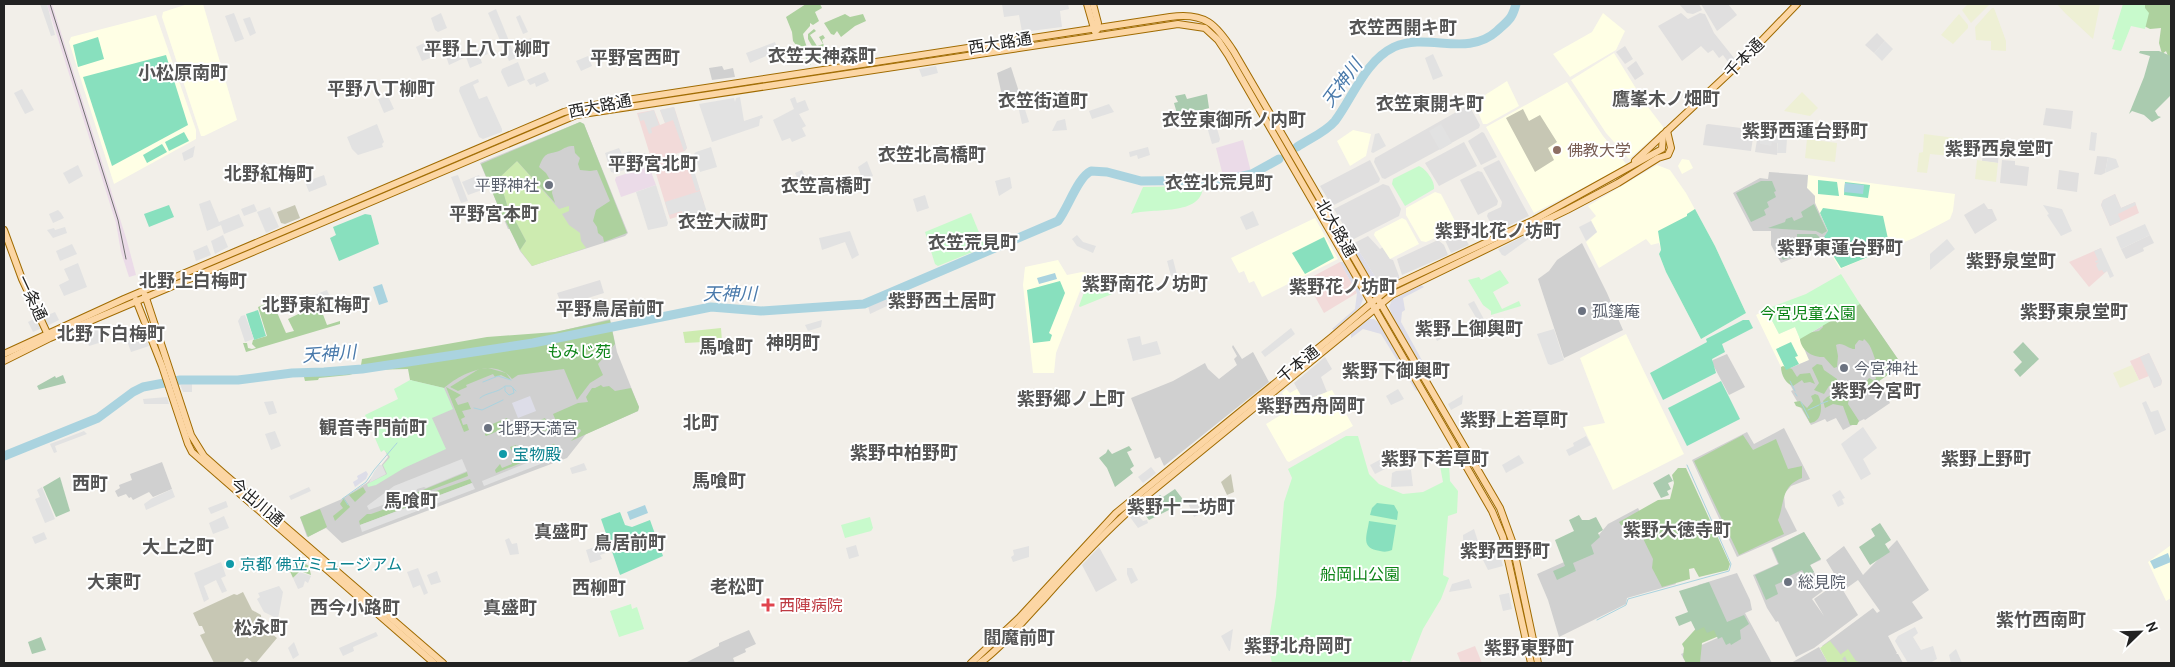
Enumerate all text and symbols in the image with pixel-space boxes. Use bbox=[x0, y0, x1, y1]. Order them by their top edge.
district label: 衣笠西開キ町 bbox=[1349, 17, 1457, 39]
street label: 西大路通 bbox=[967, 29, 1033, 57]
street label: 千本通 bbox=[1720, 34, 1768, 82]
district label: 平野上八丁柳町 bbox=[424, 38, 550, 60]
district label: 衣笠天神森町 bbox=[768, 45, 876, 67]
district label: 平野宮西町 bbox=[590, 47, 680, 69]
water label: 天神川 bbox=[1317, 53, 1368, 111]
district label: 小松原南町 bbox=[138, 62, 228, 84]
district label: 平野八丁柳町 bbox=[327, 78, 435, 100]
district label: 鷹峯木ノ畑町 bbox=[1612, 88, 1720, 110]
district label: 衣笠街道町 bbox=[998, 90, 1088, 112]
street label: 西大路通 bbox=[567, 91, 633, 121]
district label: 衣笠東開キ町 bbox=[1376, 93, 1484, 115]
district label: 衣笠東御所ノ内町 bbox=[1162, 109, 1306, 131]
district label: 紫野西蓮台野町 bbox=[1742, 120, 1868, 142]
district label: 紫野西泉堂町 bbox=[1945, 138, 2053, 160]
place label: 佛教大学 bbox=[1567, 141, 1631, 160]
district label: 衣笠北高橋町 bbox=[878, 144, 986, 166]
marker: 佛教大学 bbox=[1551, 144, 1563, 156]
district label: 平野宮北町 bbox=[608, 153, 698, 175]
district label: 北野紅梅町 bbox=[224, 163, 314, 185]
district label: 衣笠北荒見町 bbox=[1165, 172, 1273, 194]
district label: 衣笠高橋町 bbox=[781, 175, 871, 197]
place label: 平野神社 bbox=[475, 176, 539, 195]
marker: 平野神社 bbox=[543, 179, 555, 191]
street label: 北大路通 bbox=[1312, 196, 1360, 260]
district label: 平野宮本町 bbox=[449, 203, 539, 225]
district label: 衣笠大祓町 bbox=[678, 211, 768, 233]
district label: 紫野北花ノ坊町 bbox=[1435, 220, 1561, 242]
district label: 衣笠荒見町 bbox=[928, 232, 1018, 254]
district label: 紫野東蓮台野町 bbox=[1777, 237, 1903, 259]
district label: 紫野泉堂町 bbox=[1966, 250, 2056, 272]
district label: 北野上白梅町 bbox=[139, 270, 247, 292]
street label: 一条通 bbox=[13, 272, 51, 324]
district label: 紫野南花ノ坊町 bbox=[1082, 273, 1208, 295]
district label: 紫野花ノ坊町 bbox=[1289, 276, 1397, 298]
water label: 天神川 bbox=[703, 283, 759, 305]
district label: 紫野西土居町 bbox=[888, 290, 996, 312]
district label: 北野東紅梅町 bbox=[262, 294, 370, 316]
district label: 平野鳥居前町 bbox=[556, 298, 664, 320]
district label: 紫野東泉堂町 bbox=[2020, 301, 2128, 323]
place label: 孤篷庵 bbox=[1592, 302, 1640, 321]
park label: 今宮児童公園 bbox=[1760, 304, 1856, 323]
marker: 孤篷庵 bbox=[1576, 305, 1588, 317]
district label: 紫野上御輿町 bbox=[1415, 318, 1523, 340]
district label: 北野下白梅町 bbox=[57, 323, 165, 345]
district label: 神明町 bbox=[766, 332, 820, 354]
district label: 馬喰町 bbox=[699, 336, 753, 358]
water label: 天神川 bbox=[301, 341, 359, 367]
park label: もみじ苑 bbox=[547, 342, 611, 361]
street label: 千本通 bbox=[1273, 342, 1323, 386]
place label: 今宮神社 bbox=[1854, 359, 1918, 378]
district label: 紫野下御輿町 bbox=[1342, 360, 1450, 382]
marker: 今宮神社 bbox=[1838, 362, 1850, 374]
district label: 紫野今宮町 bbox=[1831, 380, 1921, 402]
district label: 紫野郷ノ上町 bbox=[1017, 388, 1125, 410]
district label: 紫野西舟岡町 bbox=[1257, 395, 1365, 417]
district label: 紫野上若草町 bbox=[1460, 409, 1568, 431]
district label: 北町 bbox=[683, 412, 719, 434]
district label: 観音寺門前町 bbox=[319, 417, 427, 439]
place label: 北野天満宮 bbox=[498, 419, 578, 438]
marker: 北野天満宮 bbox=[482, 422, 494, 434]
district label: 紫野中柏野町 bbox=[850, 442, 958, 464]
place label: 宝物殿 bbox=[513, 445, 561, 464]
marker: 宝物殿 bbox=[497, 448, 509, 460]
district label: 紫野下若草町 bbox=[1381, 448, 1489, 470]
district label: 紫野上野町 bbox=[1941, 448, 2031, 470]
district label: 馬喰町 bbox=[692, 470, 746, 492]
district label: 西町 bbox=[72, 473, 108, 495]
street label: 今出川通 bbox=[226, 474, 288, 530]
district label: 馬喰町 bbox=[384, 490, 438, 512]
district label: 紫野十二坊町 bbox=[1127, 496, 1235, 518]
district label: 紫野大徳寺町 bbox=[1623, 519, 1731, 541]
district label: 真盛町 bbox=[534, 521, 588, 543]
district label: 鳥居前町 bbox=[594, 532, 666, 554]
district label: 大上之町 bbox=[142, 536, 214, 558]
district label: 紫野西野町 bbox=[1460, 540, 1550, 562]
place label: 京都 佛立ミュージアム bbox=[240, 555, 402, 574]
marker: 京都 佛立ミュージアム bbox=[224, 558, 236, 570]
park label: 船岡山公園 bbox=[1320, 565, 1400, 584]
district label: 大東町 bbox=[87, 571, 141, 593]
place label: 総見院 bbox=[1798, 573, 1846, 592]
district label: 老松町 bbox=[710, 576, 764, 598]
marker: 総見院 bbox=[1782, 576, 1794, 588]
district label: 西柳町 bbox=[572, 577, 626, 599]
place label: 西陣病院 bbox=[779, 596, 843, 615]
district label: 西今小路町 bbox=[310, 597, 400, 619]
district label: 真盛町 bbox=[483, 597, 537, 619]
marker: 西陣病院 bbox=[761, 598, 775, 612]
north arrow bbox=[2115, 607, 2165, 657]
district label: 紫竹西南町 bbox=[1996, 609, 2086, 631]
district label: 松永町 bbox=[234, 617, 288, 639]
text: N bbox=[2142, 619, 2162, 635]
district label: 閻魔前町 bbox=[983, 627, 1055, 649]
district label: 紫野北舟岡町 bbox=[1244, 635, 1352, 657]
district label: 紫野東野町 bbox=[1484, 637, 1574, 659]

